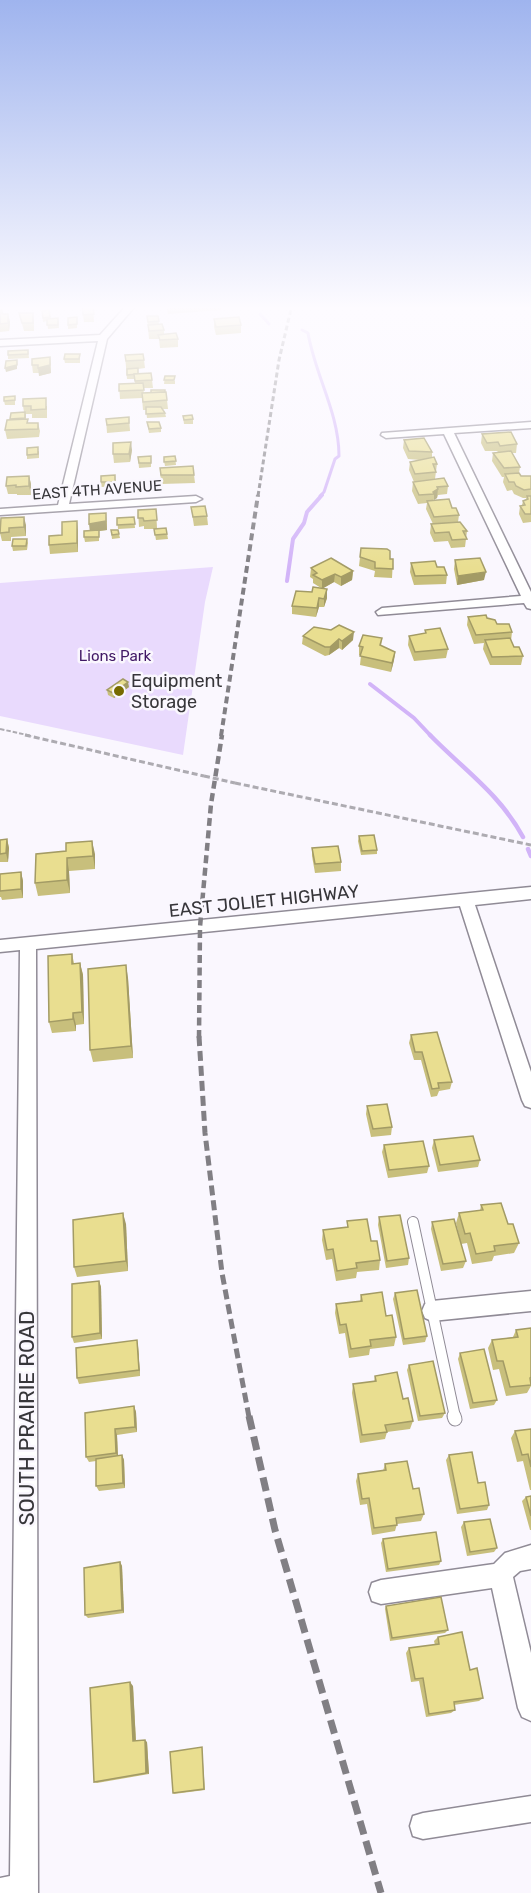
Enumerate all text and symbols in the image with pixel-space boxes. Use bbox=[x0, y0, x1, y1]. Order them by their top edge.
street label: EAST 4TH AVENUE bbox=[31, 476, 163, 504]
park label: Lions Park bbox=[79, 647, 151, 665]
place label: Equipment Storage bbox=[131, 670, 222, 713]
marker: Equipment Storage bbox=[112, 684, 126, 698]
street label: EAST JOLIET HIGHWAY bbox=[168, 880, 361, 922]
street label: SOUTH PRAIRIE ROAD bbox=[14, 1311, 39, 1525]

